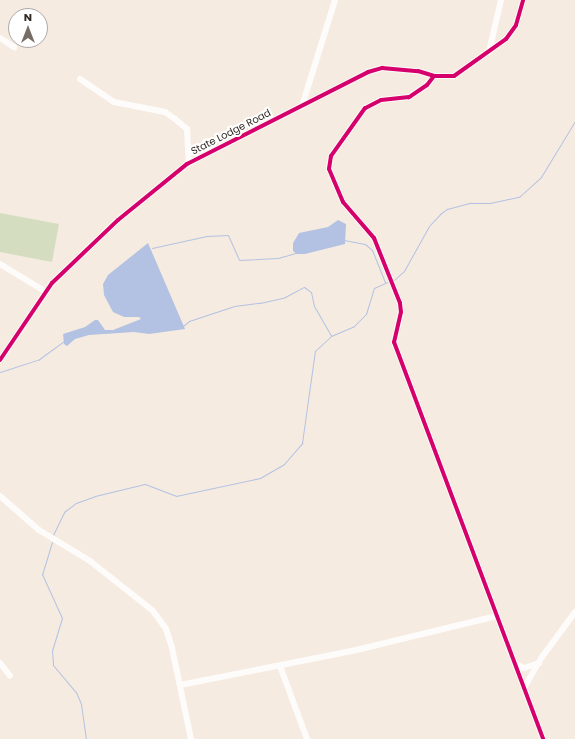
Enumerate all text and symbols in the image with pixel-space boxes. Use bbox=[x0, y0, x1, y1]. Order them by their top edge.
north arrow bbox=[8, 8, 48, 48]
text: N bbox=[24, 9, 32, 25]
street label: State Lodge Road bbox=[189, 107, 273, 157]

